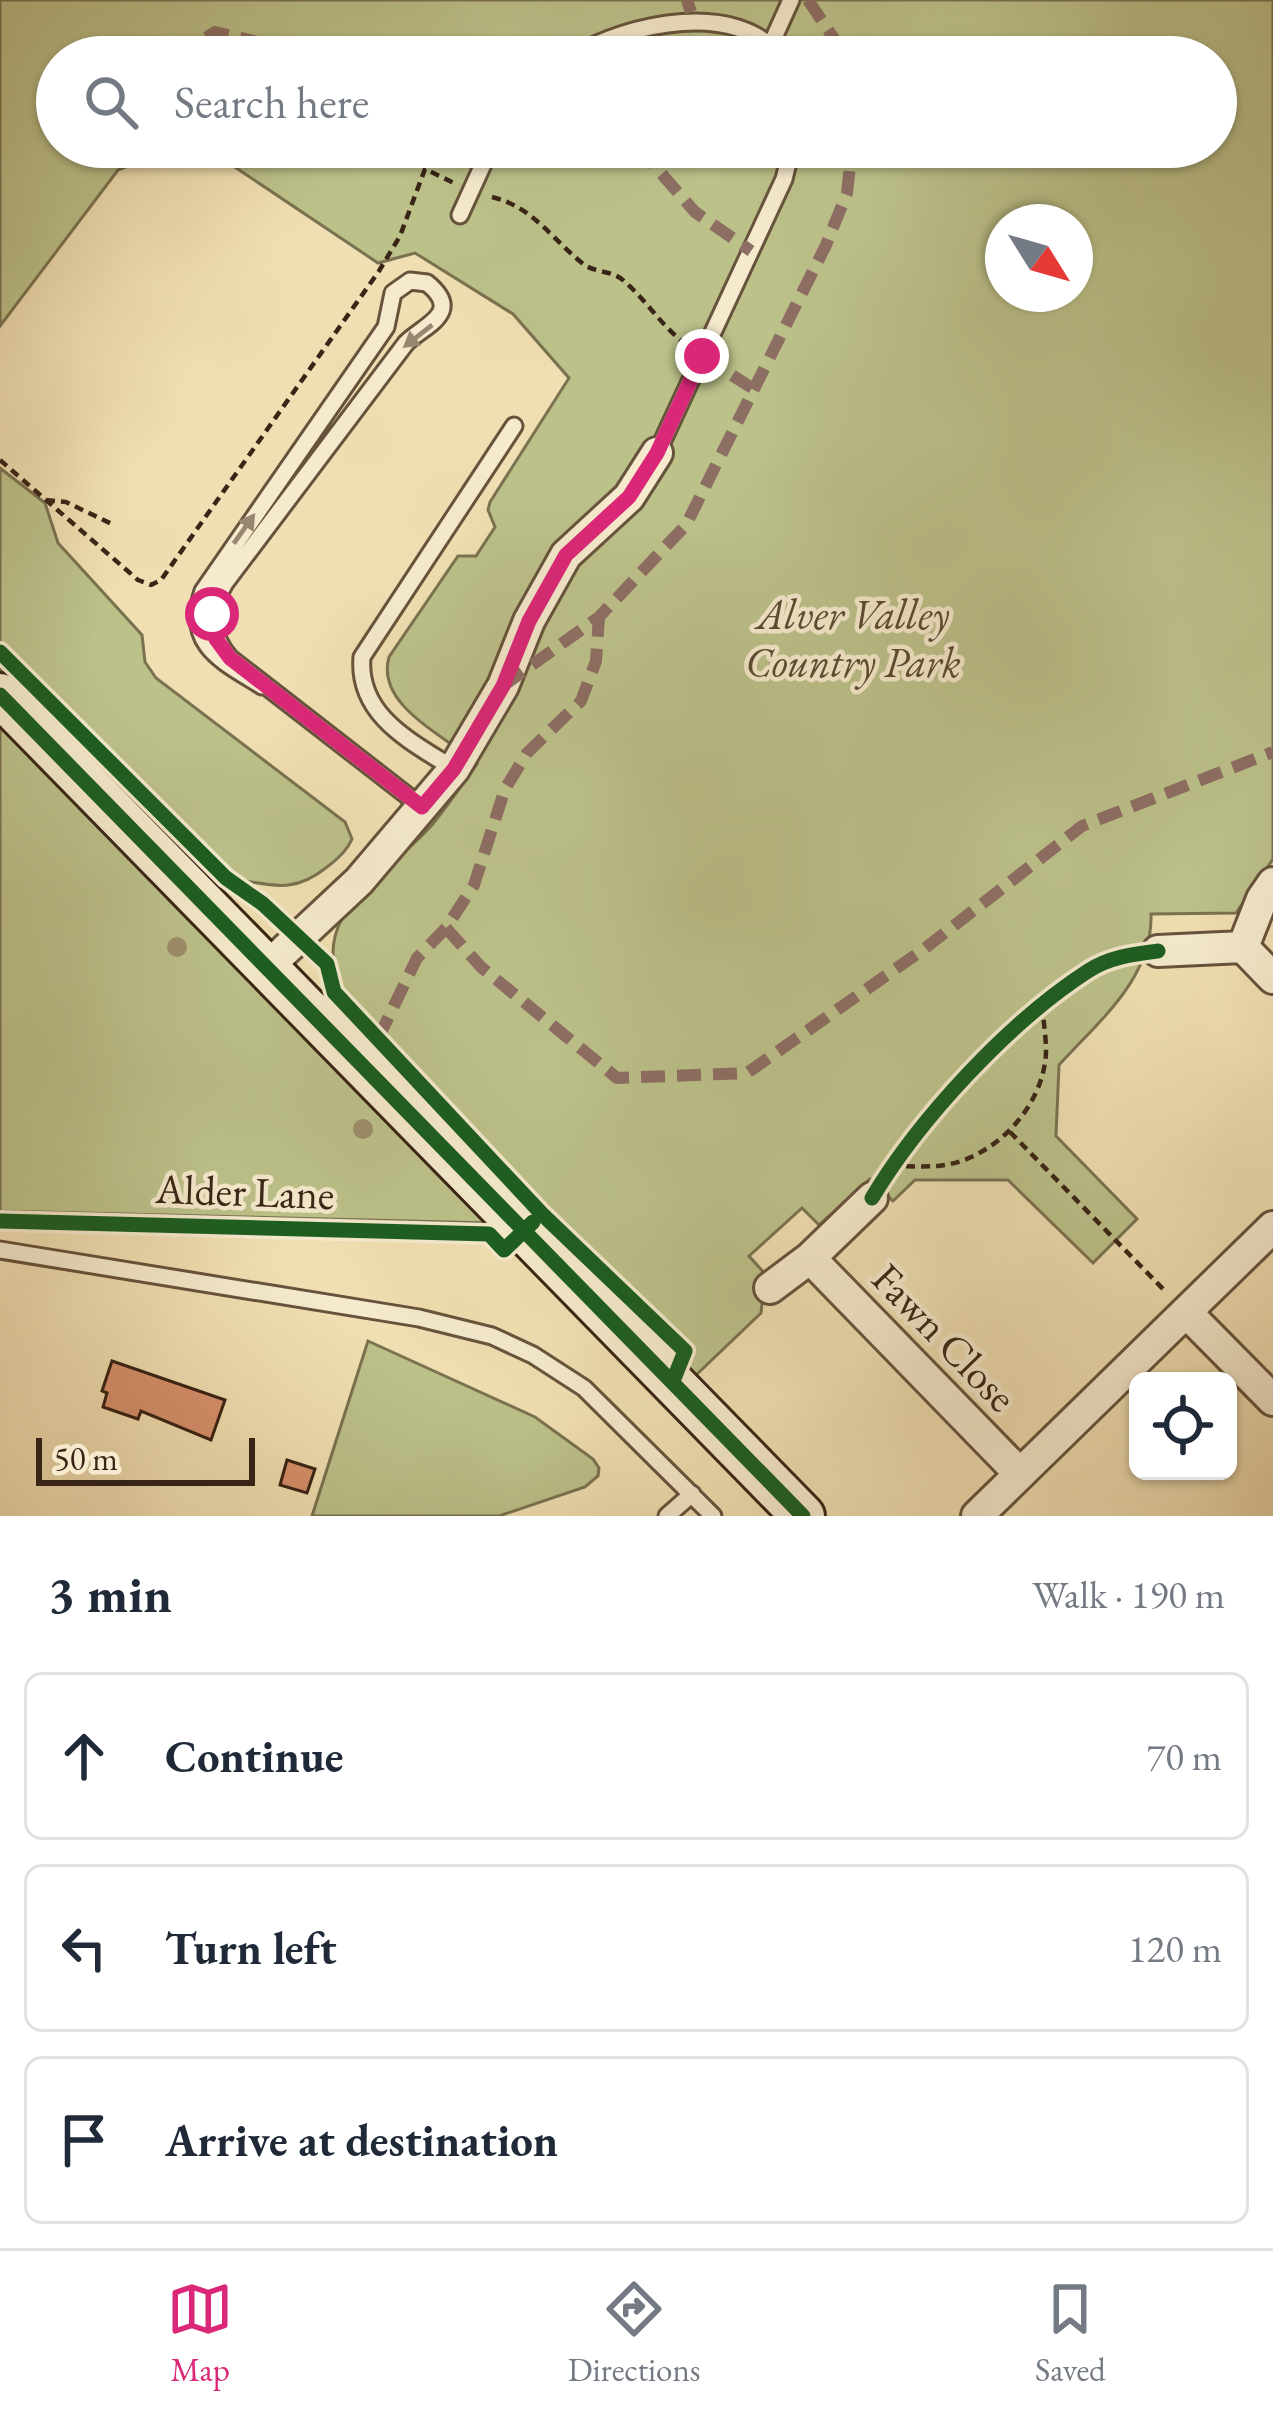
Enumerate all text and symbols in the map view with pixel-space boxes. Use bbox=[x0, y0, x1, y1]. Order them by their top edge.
search box bbox=[36, 36, 1237, 168]
icon: search bbox=[78, 69, 144, 135]
text: Search here bbox=[174, 73, 369, 131]
north arrow bbox=[985, 204, 1093, 312]
one-way arrow bbox=[403, 323, 434, 349]
route end bbox=[675, 329, 729, 383]
one-way arrow bbox=[232, 512, 255, 545]
route start bbox=[185, 587, 239, 641]
park label: Alver Valley Country Park bbox=[745, 587, 961, 690]
street label: Alder Lane bbox=[154, 1161, 335, 1222]
street label: Fawn Close bbox=[860, 1251, 1029, 1423]
map controls bbox=[1129, 1372, 1237, 1480]
button: locate bbox=[1129, 1372, 1237, 1480]
scale bar bbox=[36, 1432, 255, 1485]
text: 50 m bbox=[54, 1437, 118, 1480]
text: 3 min bbox=[48, 1561, 172, 1627]
text: Walk · 190 m bbox=[1032, 1569, 1225, 1620]
icon: ahead bbox=[51, 1723, 117, 1789]
text: Continue bbox=[165, 1727, 343, 1785]
text: 70 m bbox=[1146, 1731, 1222, 1782]
icon: left bbox=[51, 1915, 117, 1981]
text: Turn left bbox=[165, 1919, 337, 1977]
text: 120 m bbox=[1128, 1923, 1222, 1974]
icon: arrive bbox=[51, 2107, 117, 2173]
text: Arrive at destination bbox=[165, 2111, 558, 2169]
tab: Map bbox=[167, 2276, 233, 2391]
tab: Directions bbox=[568, 2276, 701, 2391]
tab: Saved bbox=[1035, 2276, 1106, 2391]

